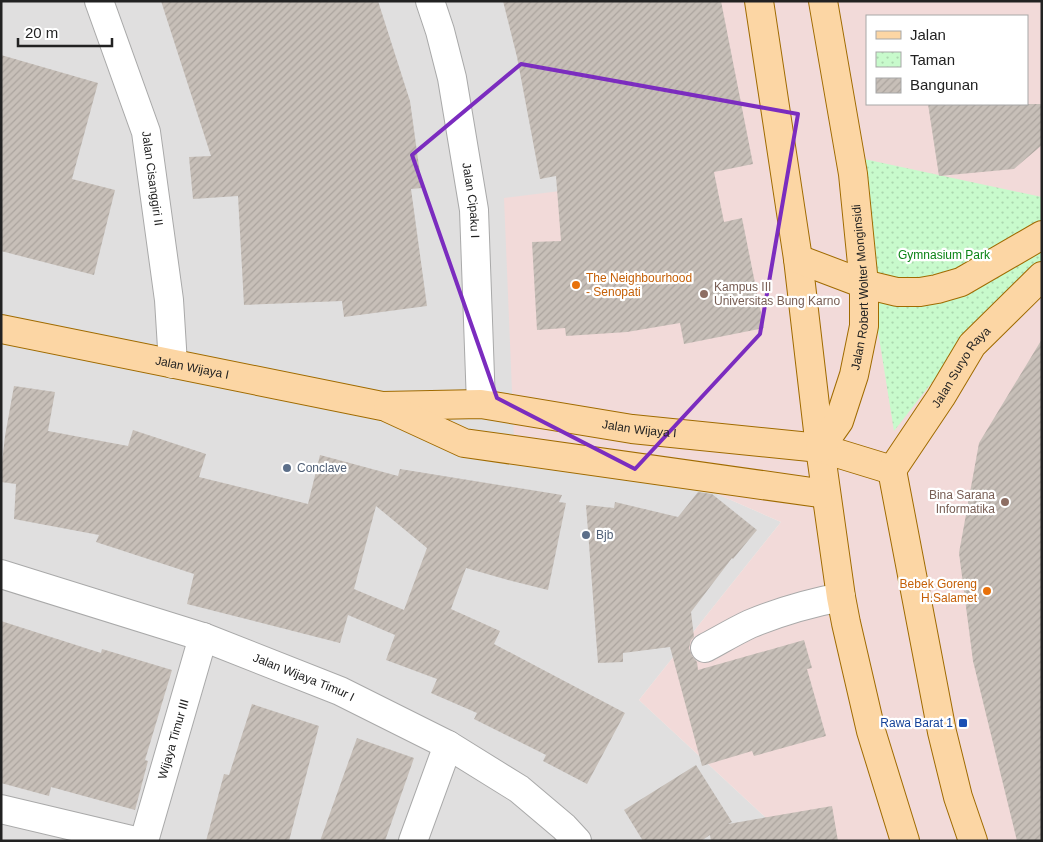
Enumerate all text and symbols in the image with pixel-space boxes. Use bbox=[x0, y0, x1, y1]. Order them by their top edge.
scale bar bbox=[18, 15, 111, 47]
legend bbox=[866, 15, 1028, 105]
text: 20 m bbox=[25, 24, 58, 41]
text: Jalan bbox=[910, 26, 946, 43]
text: Taman bbox=[910, 51, 955, 68]
text: Bangunan bbox=[910, 76, 978, 93]
street label: Jalan Cisanggiri II bbox=[139, 130, 166, 227]
street label: Jalan Cipaku I bbox=[459, 161, 482, 238]
street label: Jalan Robert Wolter Monginsidi bbox=[848, 204, 871, 371]
park label: Gymnasium Park bbox=[898, 248, 991, 262]
place label: The Neighbourhood - Senopati bbox=[586, 271, 692, 299]
marker: The Neighbourhood - Senopati bbox=[570, 279, 582, 291]
place label: Kampus III Universitas Bung Karno bbox=[714, 280, 840, 308]
marker: Kampus III Universitas Bung Karno bbox=[698, 288, 710, 300]
street label: Jalan Suryo Raya bbox=[929, 324, 993, 410]
street label: Jalan Wijaya I bbox=[154, 353, 230, 382]
street label: Jalan Wijaya I bbox=[601, 417, 677, 440]
place label: Conclave bbox=[297, 461, 347, 475]
marker: Conclave bbox=[281, 462, 293, 474]
place label: Bina Sarana Informatika bbox=[929, 488, 995, 516]
marker: Bina Sarana Informatika bbox=[999, 496, 1011, 508]
place label: Bjb bbox=[596, 528, 614, 542]
marker: Bjb bbox=[580, 529, 592, 541]
place label: Bebek Goreng H.Salamet bbox=[900, 577, 978, 605]
marker: Bebek Goreng H.Salamet bbox=[981, 585, 993, 597]
street label: Jalan Wijaya Timur I bbox=[251, 650, 357, 704]
street label: Wijaya Timur III bbox=[155, 697, 192, 781]
place label: Rawa Barat 1 bbox=[880, 716, 953, 730]
marker: Rawa Barat 1 bbox=[957, 717, 969, 729]

